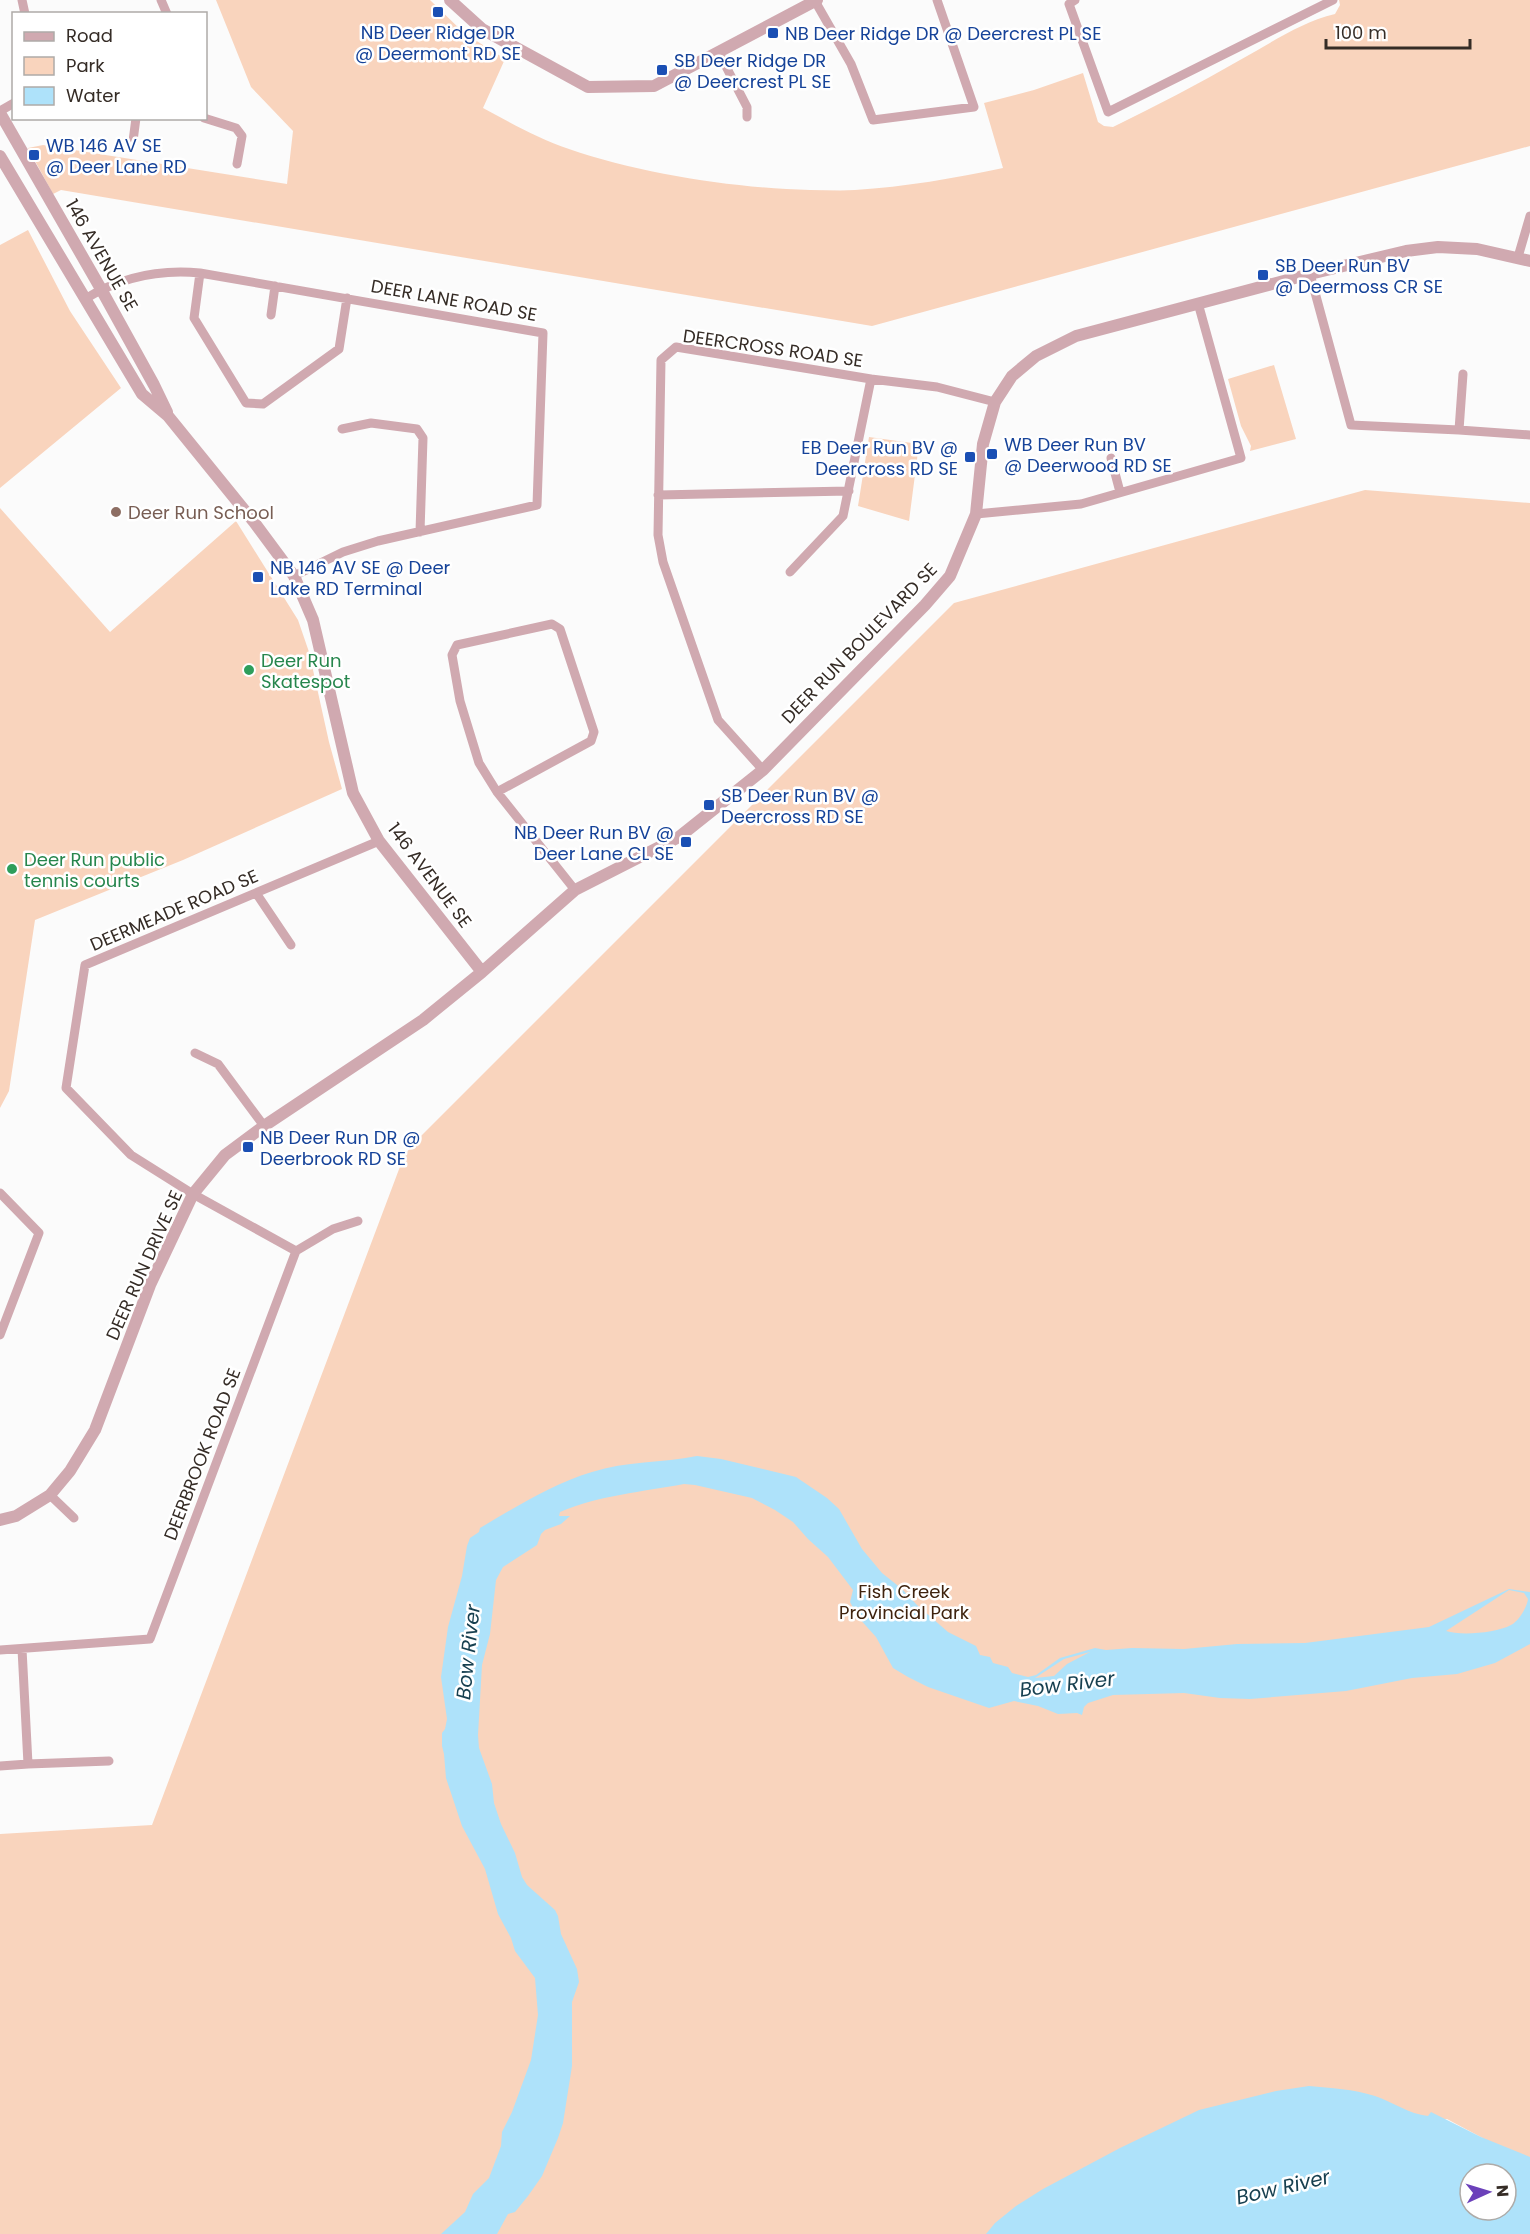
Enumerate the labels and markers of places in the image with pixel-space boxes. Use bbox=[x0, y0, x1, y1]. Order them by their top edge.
marker: NB Deer Ridge DR @ Deermont RD SE bbox=[431, 5, 445, 19]
place label: NB Deer Ridge DR @ Deermont RD SE bbox=[355, 20, 521, 66]
place label: NB Deer Ridge DR @ Deercrest PL SE bbox=[785, 21, 1101, 46]
marker: NB Deer Ridge DR @ Deercrest PL SE bbox=[766, 26, 780, 40]
place label: SB Deer Ridge DR @ Deercrest PL SE bbox=[674, 48, 831, 94]
marker: SB Deer Ridge DR @ Deercrest PL SE bbox=[655, 63, 669, 77]
place label: WB 146 AV SE @ Deer Lane RD bbox=[46, 133, 187, 179]
marker: WB 146 AV SE @ Deer Lane RD bbox=[27, 148, 41, 162]
place label: SB Deer Run BV @ Deermoss CR SE bbox=[1275, 253, 1443, 299]
marker: SB Deer Run BV @ Deermoss CR SE bbox=[1256, 268, 1270, 282]
place label: WB Deer Run BV @ Deerwood RD SE bbox=[1004, 432, 1172, 478]
place label: EB Deer Run BV @ Deercross RD SE bbox=[801, 435, 958, 481]
marker: WB Deer Run BV @ Deerwood RD SE bbox=[985, 447, 999, 461]
marker: EB Deer Run BV @ Deercross RD SE bbox=[963, 450, 977, 464]
place label: Deer Run School bbox=[128, 500, 274, 525]
marker: Deer Run School bbox=[109, 505, 123, 519]
place label: NB 146 AV SE @ Deer Lake RD Terminal bbox=[270, 555, 451, 601]
marker: NB 146 AV SE @ Deer Lake RD Terminal bbox=[251, 570, 265, 584]
place label: Deer Run Skatespot bbox=[261, 648, 350, 694]
marker: Deer Run Skatespot bbox=[242, 663, 256, 677]
place label: SB Deer Run BV @ Deercross RD SE bbox=[721, 783, 879, 829]
marker: SB Deer Run BV @ Deercross RD SE bbox=[702, 798, 716, 812]
place label: NB Deer Run BV @ Deer Lane CL SE bbox=[514, 820, 674, 866]
marker: NB Deer Run BV @ Deer Lane CL SE bbox=[679, 835, 693, 849]
place label: Deer Run public tennis courts bbox=[24, 847, 165, 893]
marker: Deer Run public tennis courts bbox=[5, 862, 19, 876]
place label: NB Deer Run DR @ Deerbrook RD SE bbox=[260, 1125, 421, 1171]
marker: NB Deer Run DR @ Deerbrook RD SE bbox=[241, 1140, 255, 1154]

